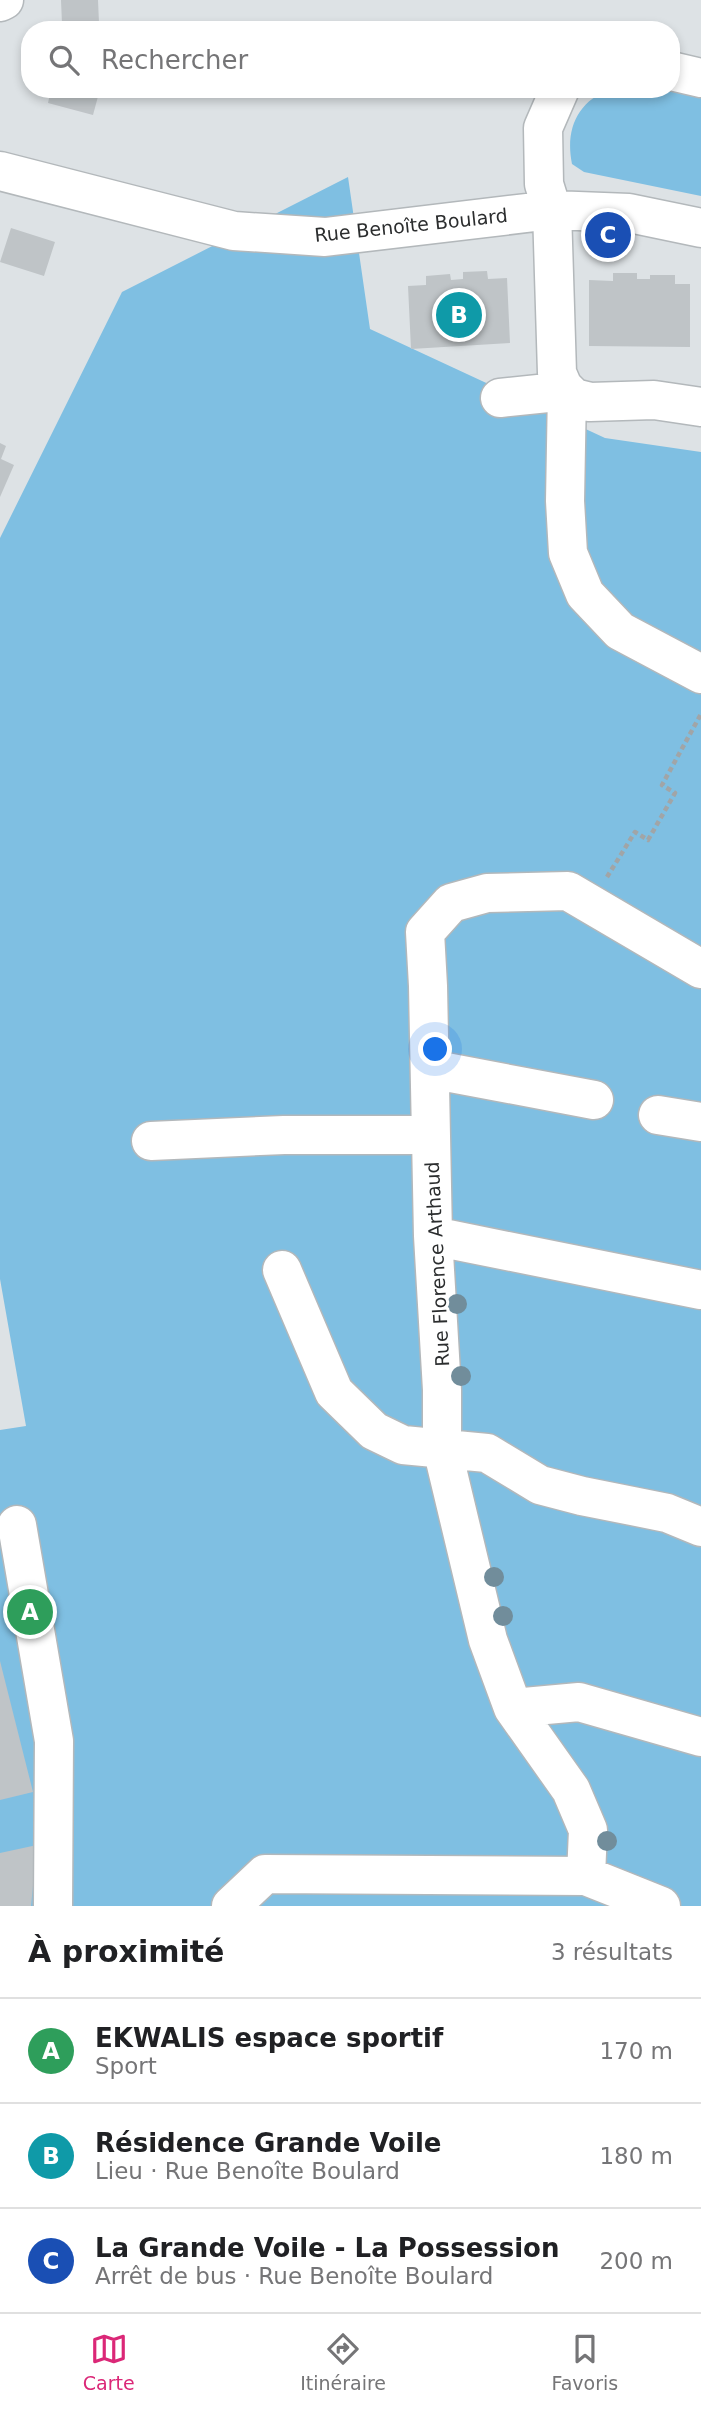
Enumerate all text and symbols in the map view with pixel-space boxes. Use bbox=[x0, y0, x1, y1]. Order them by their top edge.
search box bbox=[21, 21, 680, 98]
icon: search bbox=[45, 41, 83, 79]
text: Rechercher bbox=[101, 45, 248, 75]
street label: Rue Benoîte Boulard bbox=[313, 204, 509, 246]
pin: C bbox=[585, 209, 631, 261]
pin: B bbox=[436, 289, 482, 341]
your location bbox=[418, 1032, 452, 1066]
street label: Rue Florence Arthaud bbox=[421, 1161, 453, 1367]
pin: A bbox=[7, 1586, 53, 1638]
text: À proximité bbox=[28, 1934, 224, 1969]
text: 3 résultats bbox=[551, 1939, 673, 1965]
text: EKWALIS espace sportif bbox=[95, 2023, 443, 2053]
text: A bbox=[42, 2038, 60, 2064]
text: 170 m bbox=[599, 2038, 673, 2064]
text: Sport bbox=[95, 2053, 157, 2079]
text: Résidence Grande Voile bbox=[95, 2128, 441, 2158]
text: B bbox=[42, 2143, 60, 2169]
text: 180 m bbox=[599, 2143, 673, 2169]
text: Lieu · Rue Benoîte Boulard bbox=[95, 2158, 400, 2184]
text: La Grande Voile - La Possession bbox=[95, 2233, 560, 2263]
text: C bbox=[43, 2248, 59, 2274]
text: 200 m bbox=[599, 2248, 673, 2274]
text: Arrêt de bus · Rue Benoîte Boulard bbox=[95, 2263, 493, 2289]
tab: Carte bbox=[83, 2330, 135, 2394]
tab: Itinéraire bbox=[300, 2330, 386, 2394]
tab: Favoris bbox=[552, 2330, 618, 2394]

